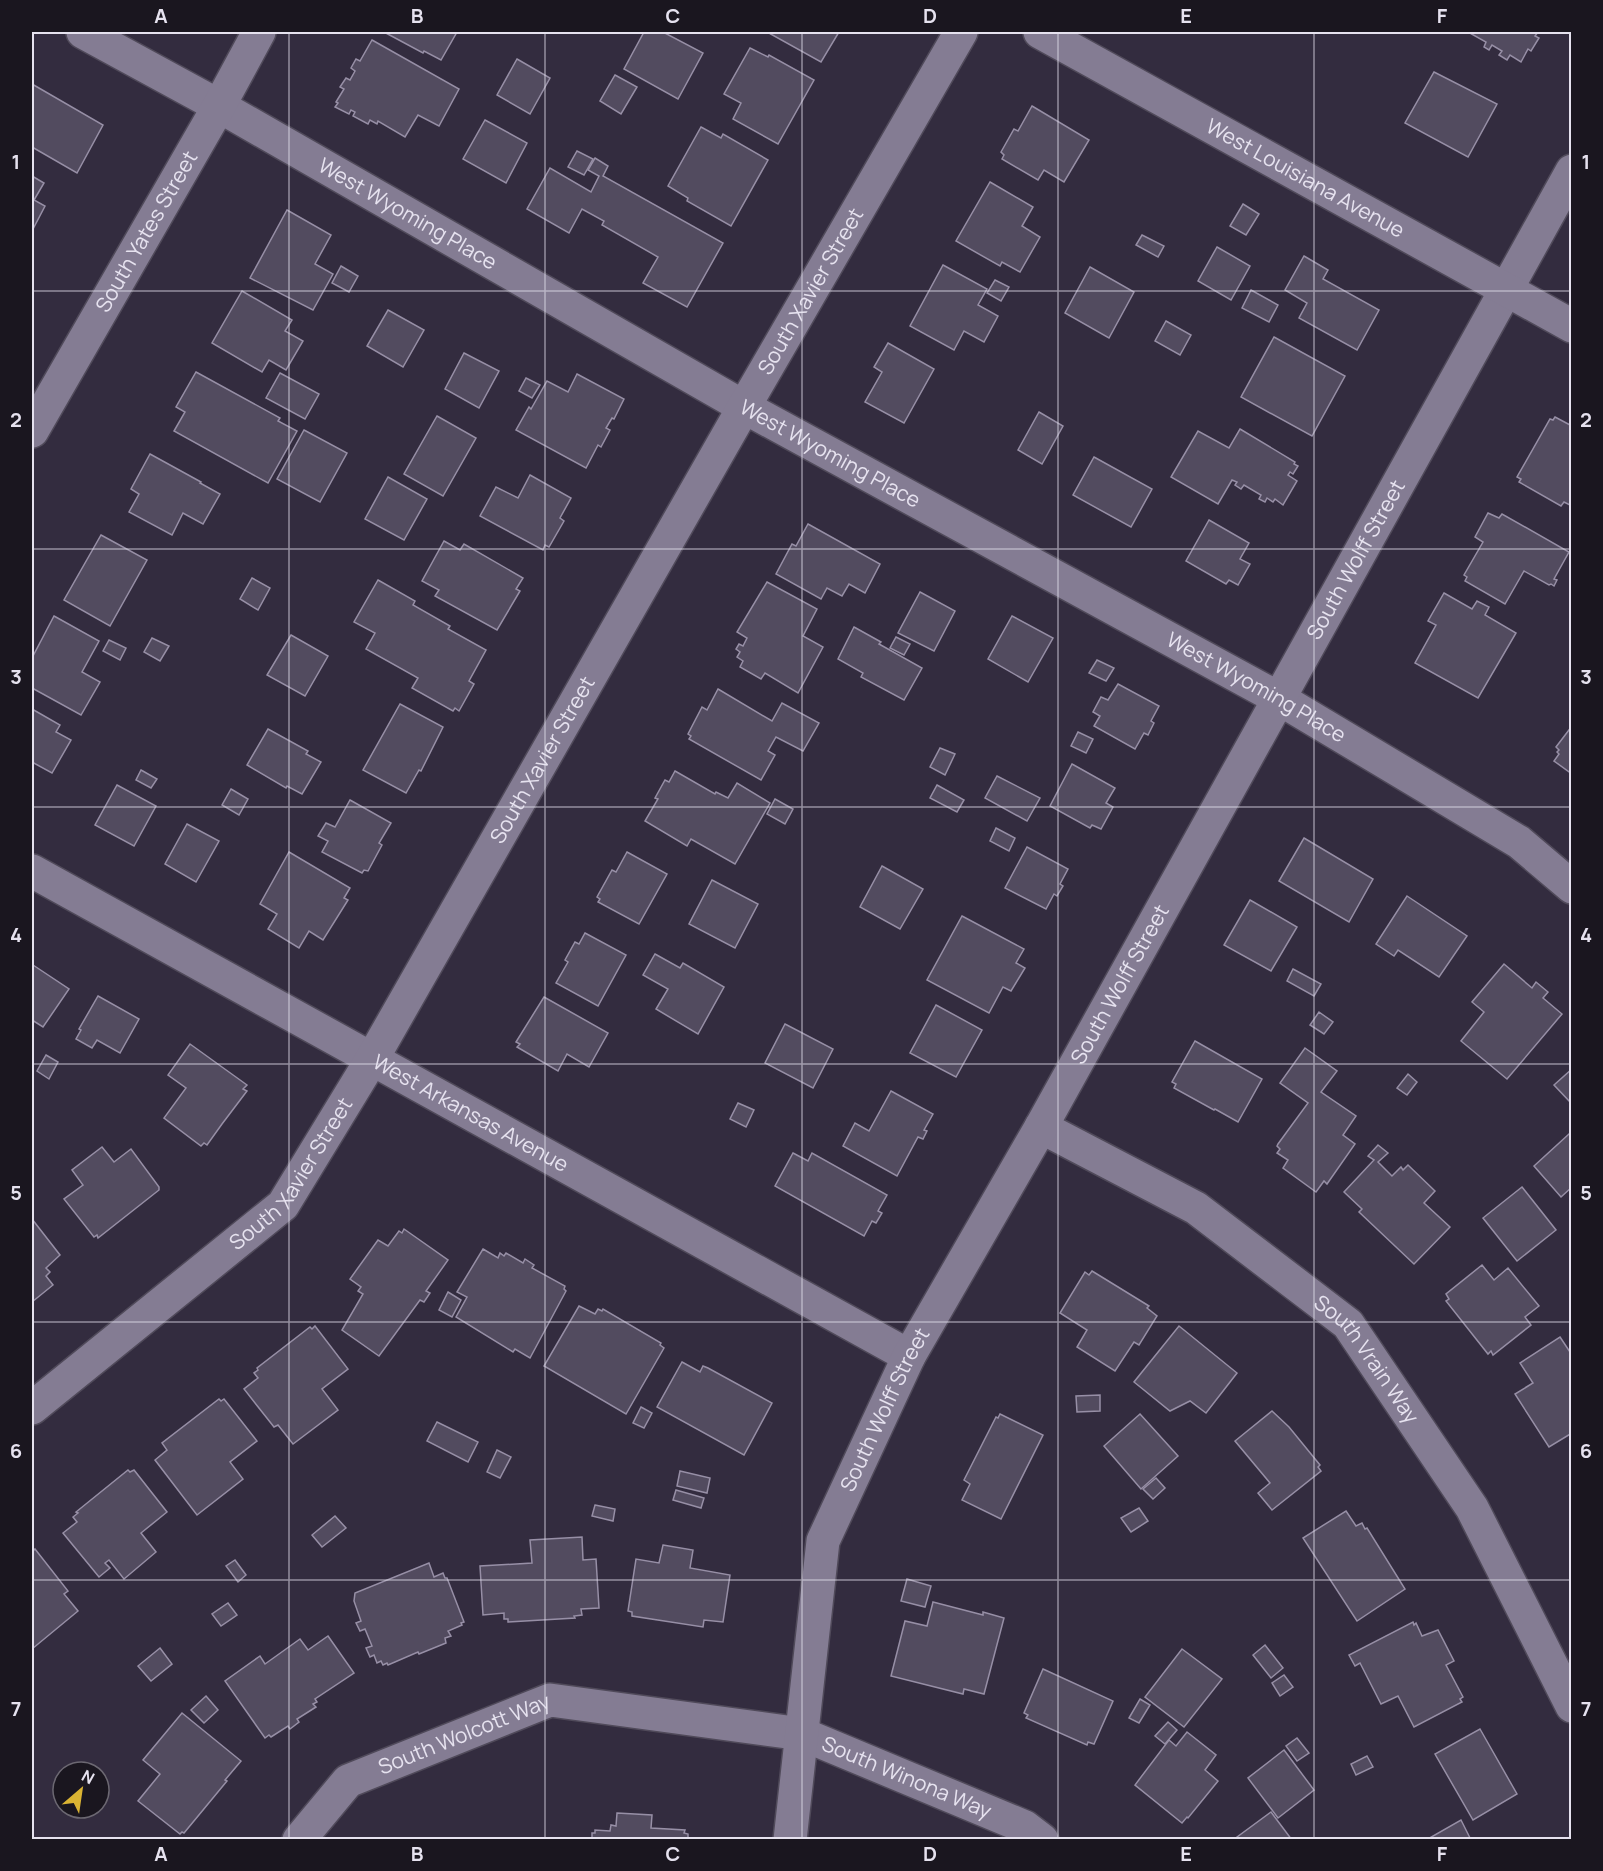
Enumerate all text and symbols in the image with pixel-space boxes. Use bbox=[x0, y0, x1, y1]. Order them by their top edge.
text: A bbox=[154, 2, 168, 29]
text: B bbox=[411, 2, 424, 29]
text: C bbox=[666, 2, 680, 29]
text: D bbox=[923, 2, 937, 29]
text: E bbox=[1180, 2, 1192, 29]
text: F bbox=[1437, 2, 1448, 29]
street label: West Louisiana Avenue bbox=[1201, 112, 1410, 244]
street label: South Yates Street bbox=[88, 145, 203, 317]
text: 1 bbox=[12, 148, 20, 175]
text: 1 bbox=[1582, 148, 1590, 175]
street label: West Wyoming Place bbox=[313, 151, 502, 275]
street label: South Xavier Street bbox=[751, 202, 869, 379]
street label: West Wyoming Place bbox=[735, 392, 926, 514]
text: 2 bbox=[10, 406, 22, 433]
text: 2 bbox=[1580, 406, 1592, 433]
street label: South Wolff Street bbox=[1300, 474, 1411, 644]
street label: West Wyoming Place bbox=[1162, 625, 1352, 749]
text: 3 bbox=[10, 663, 22, 690]
text: 3 bbox=[1580, 663, 1592, 690]
street label: South Xavier Street bbox=[483, 671, 601, 848]
street label: South Wolff Street bbox=[1064, 899, 1175, 1069]
text: 4 bbox=[10, 921, 22, 948]
text: 4 bbox=[1580, 921, 1592, 948]
street label: West Arkansas Avenue bbox=[368, 1047, 574, 1178]
street label: South Xavier Street bbox=[223, 1092, 358, 1256]
text: 5 bbox=[10, 1179, 22, 1206]
text: 5 bbox=[1580, 1179, 1592, 1206]
street label: South Vrain Way bbox=[1309, 1288, 1426, 1429]
street label: South Wolff Street bbox=[833, 1322, 935, 1496]
text: 6 bbox=[10, 1437, 22, 1464]
text: 6 bbox=[1580, 1437, 1592, 1464]
street label: South Wolcott Way bbox=[374, 1686, 554, 1780]
text: 7 bbox=[11, 1695, 21, 1722]
text: 7 bbox=[1581, 1695, 1591, 1722]
street label: South Winona Way bbox=[818, 1729, 996, 1825]
north arrow bbox=[51, 1760, 111, 1820]
text: N bbox=[78, 1764, 99, 1789]
text: A bbox=[154, 1840, 168, 1867]
text: B bbox=[411, 1840, 424, 1867]
text: C bbox=[666, 1840, 680, 1867]
text: D bbox=[923, 1840, 937, 1867]
text: E bbox=[1180, 1840, 1192, 1867]
text: F bbox=[1437, 1840, 1448, 1867]

